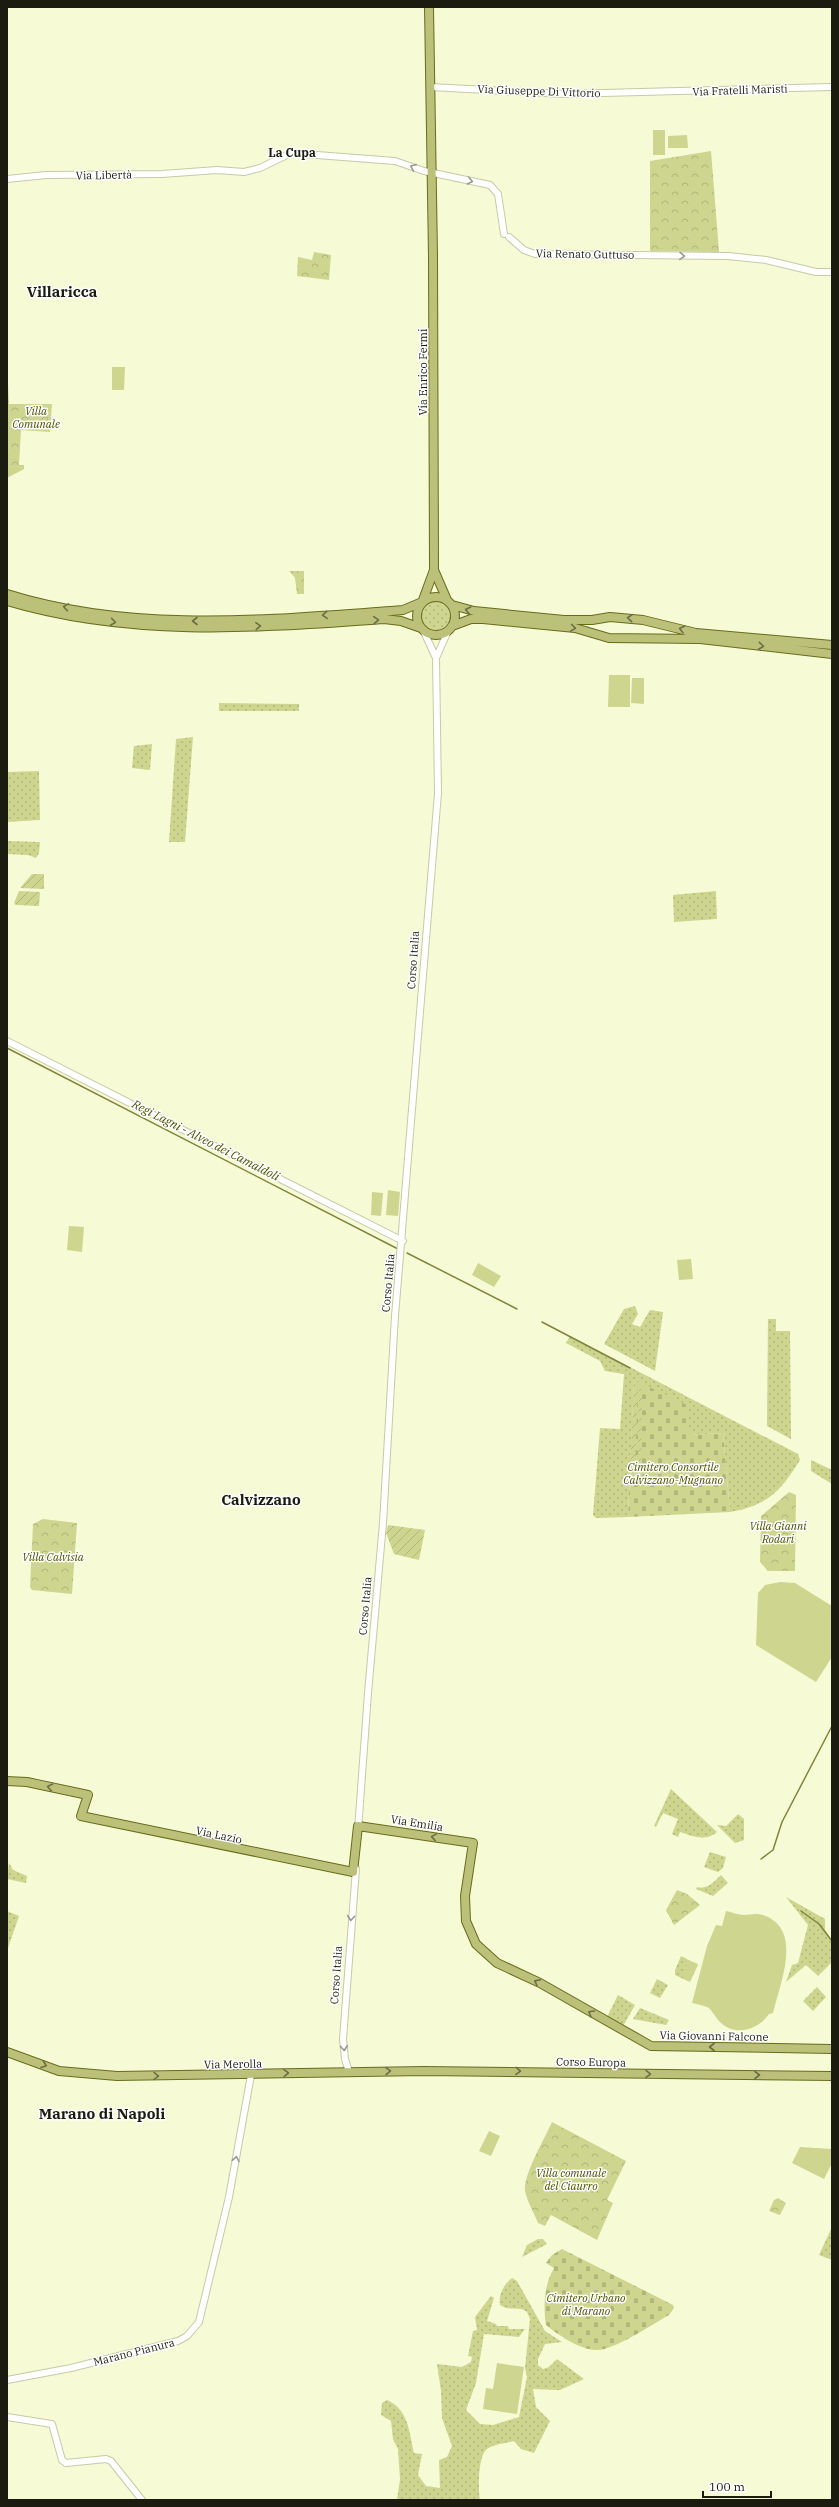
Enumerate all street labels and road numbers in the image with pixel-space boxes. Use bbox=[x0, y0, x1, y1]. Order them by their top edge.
street label: Via Fratelli Maristi bbox=[692, 81, 788, 99]
street label: Via Giuseppe Di Vittorio bbox=[477, 82, 601, 100]
street label: Via Libertà bbox=[76, 168, 132, 182]
street label: Via Renato Guttuso bbox=[536, 246, 634, 262]
street label: Via Enrico Fermi bbox=[416, 328, 430, 416]
street label: Corso Italia bbox=[404, 930, 422, 990]
street label: Corso Italia bbox=[378, 1253, 398, 1313]
street label: Corso Italia bbox=[355, 1576, 375, 1636]
street label: Via Emilia bbox=[390, 1812, 444, 1834]
street label: Via Lazio bbox=[195, 1823, 243, 1847]
street label: Corso Italia bbox=[327, 1945, 345, 2005]
street label: Via Giovanni Falcone bbox=[659, 2028, 769, 2044]
street label: Corso Europa bbox=[556, 2054, 626, 2070]
street label: Via Merolla bbox=[204, 2056, 262, 2072]
street label: Marano Pianura bbox=[92, 2335, 176, 2369]

